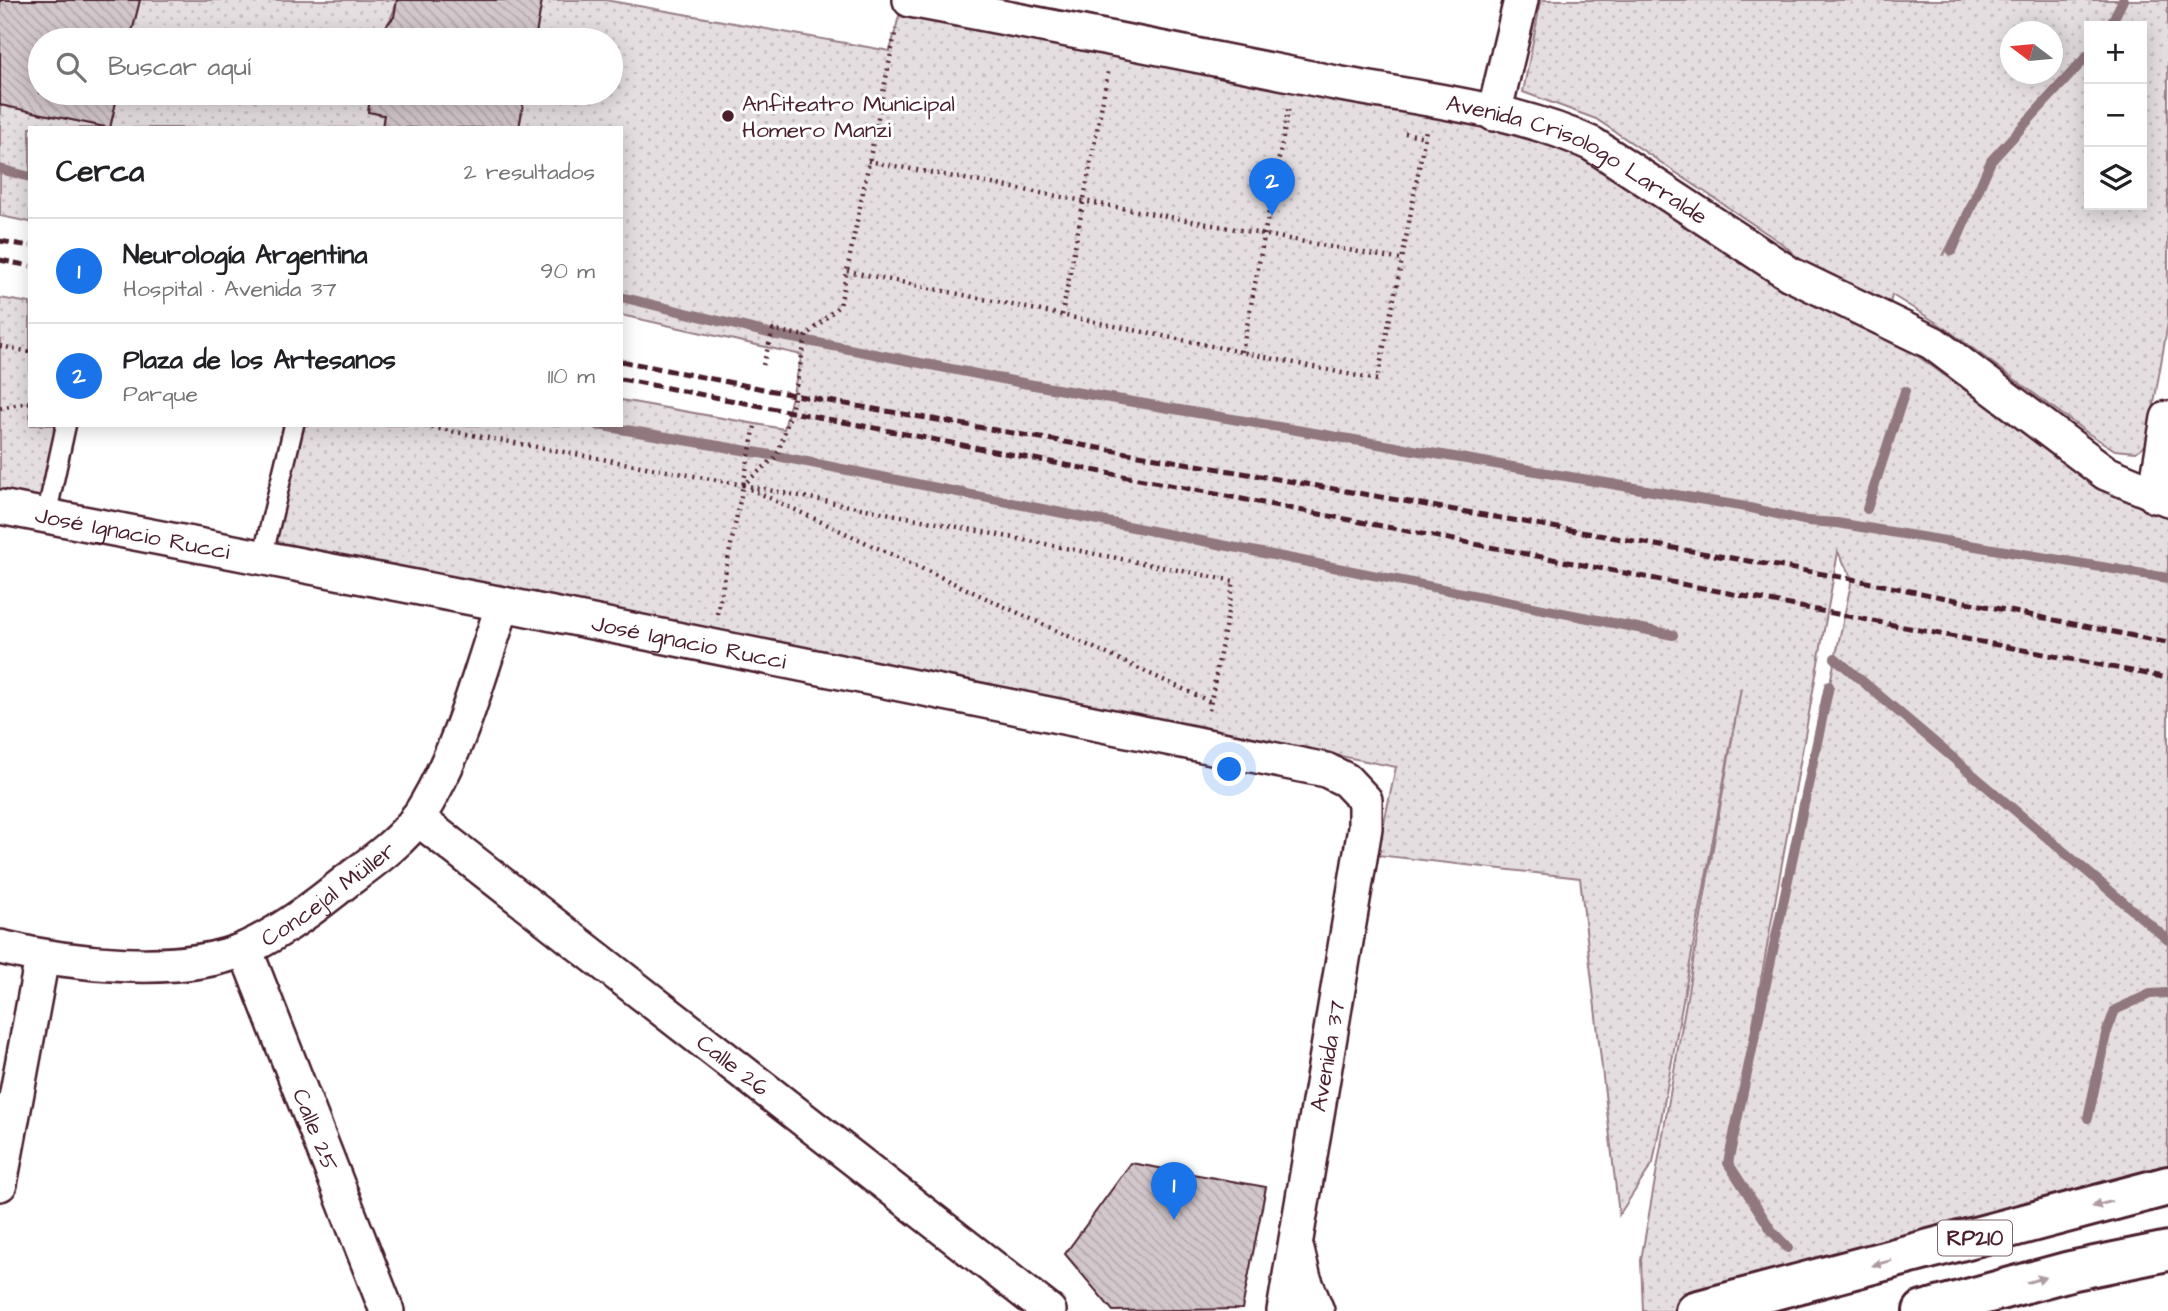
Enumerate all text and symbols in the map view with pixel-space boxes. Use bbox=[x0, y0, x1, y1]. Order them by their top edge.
north arrow bbox=[2000, 21, 2063, 84]
map controls bbox=[2084, 21, 2147, 210]
button: + bbox=[2084, 21, 2147, 84]
search box bbox=[28, 28, 623, 105]
icon: search bbox=[52, 48, 90, 86]
text: Buscar aquí bbox=[108, 49, 251, 85]
button: − bbox=[2084, 84, 2147, 147]
street label: Avenida Crisologo Larralde bbox=[1444, 87, 1714, 233]
place label: Anfiteatro Municipal Homero Manzi bbox=[742, 88, 955, 146]
marker: Anfiteatro Municipal Homero Manzi bbox=[720, 108, 736, 124]
button: layers bbox=[2084, 147, 2147, 210]
text: Cerca bbox=[56, 151, 144, 193]
text: 2 resultados bbox=[463, 156, 595, 188]
pin: 2 bbox=[1249, 158, 1295, 216]
text: Neurología Argentina bbox=[123, 237, 367, 273]
text: 1 bbox=[78, 255, 80, 287]
text: 90 m bbox=[540, 255, 595, 287]
text: Hospital · Avenida 37 bbox=[123, 273, 337, 305]
text: Plaza de los Artesanos bbox=[123, 342, 396, 378]
text: 2 bbox=[72, 360, 86, 392]
text: 110 m bbox=[547, 360, 595, 392]
text: Parque bbox=[123, 378, 198, 410]
street label: José Ignacio Rucci bbox=[32, 499, 233, 568]
street label: José Ignacio Rucci bbox=[589, 607, 789, 678]
your location bbox=[1212, 752, 1246, 786]
street label: Concejal Müller bbox=[255, 834, 403, 955]
street label: Avenida 37 bbox=[1302, 998, 1354, 1114]
street label: Calle 26 bbox=[689, 1027, 776, 1104]
street label: Calle 25 bbox=[284, 1084, 346, 1176]
pin: 1 bbox=[1151, 1162, 1197, 1220]
one-way arrow bbox=[2091, 1199, 2112, 1209]
road number: RP210 bbox=[1938, 1220, 2012, 1256]
one-way arrow bbox=[1871, 1258, 1893, 1269]
one-way arrow bbox=[2026, 1275, 2047, 1285]

